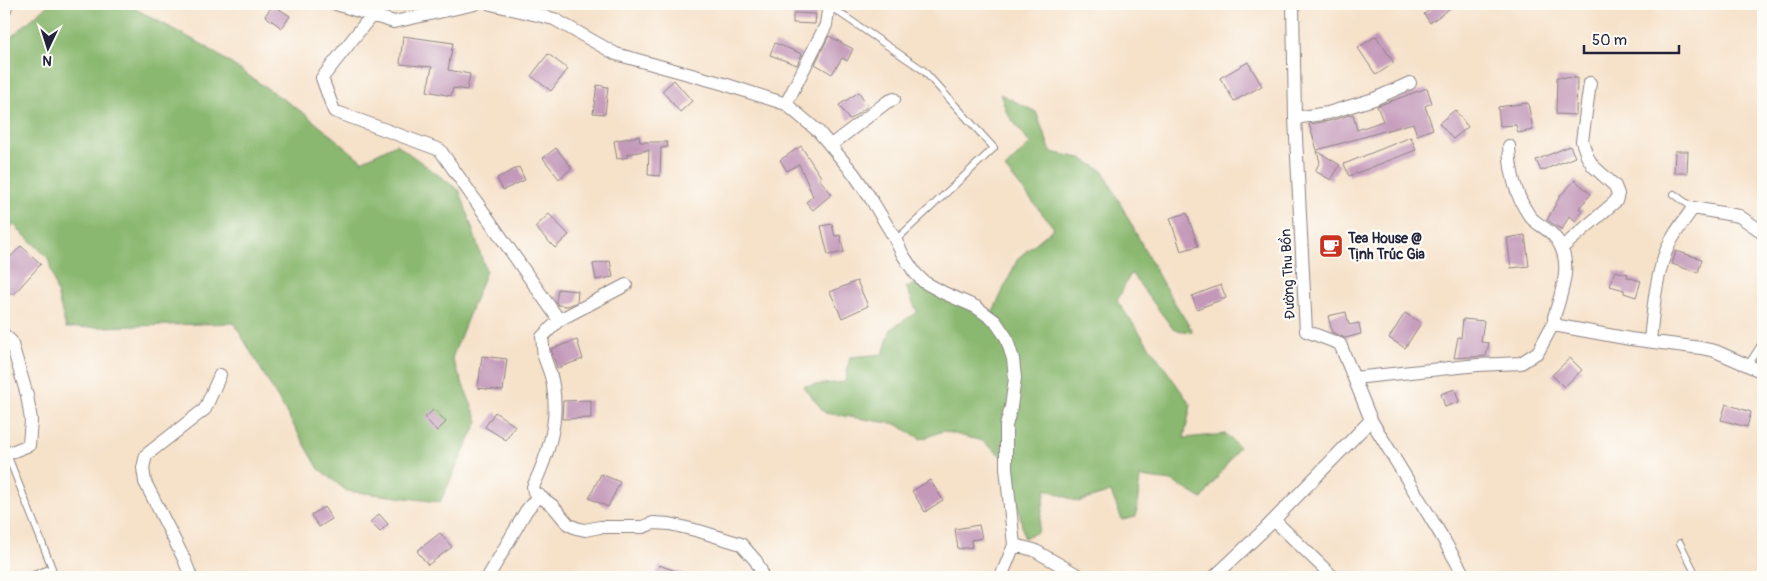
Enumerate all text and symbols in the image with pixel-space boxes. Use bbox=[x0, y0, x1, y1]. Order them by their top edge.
north arrow bbox=[22, 22, 72, 72]
scale bar bbox=[1584, 22, 1680, 54]
text: 50 m bbox=[1592, 31, 1627, 50]
text: N bbox=[42, 52, 52, 69]
street label: Đường Thu Bồn bbox=[1276, 228, 1299, 320]
place label: Tea House @ Tịnh Trúc Gia bbox=[1347, 230, 1425, 263]
cafe icon: Tea House @ Tịnh Trúc Gia bbox=[1318, 233, 1344, 259]

